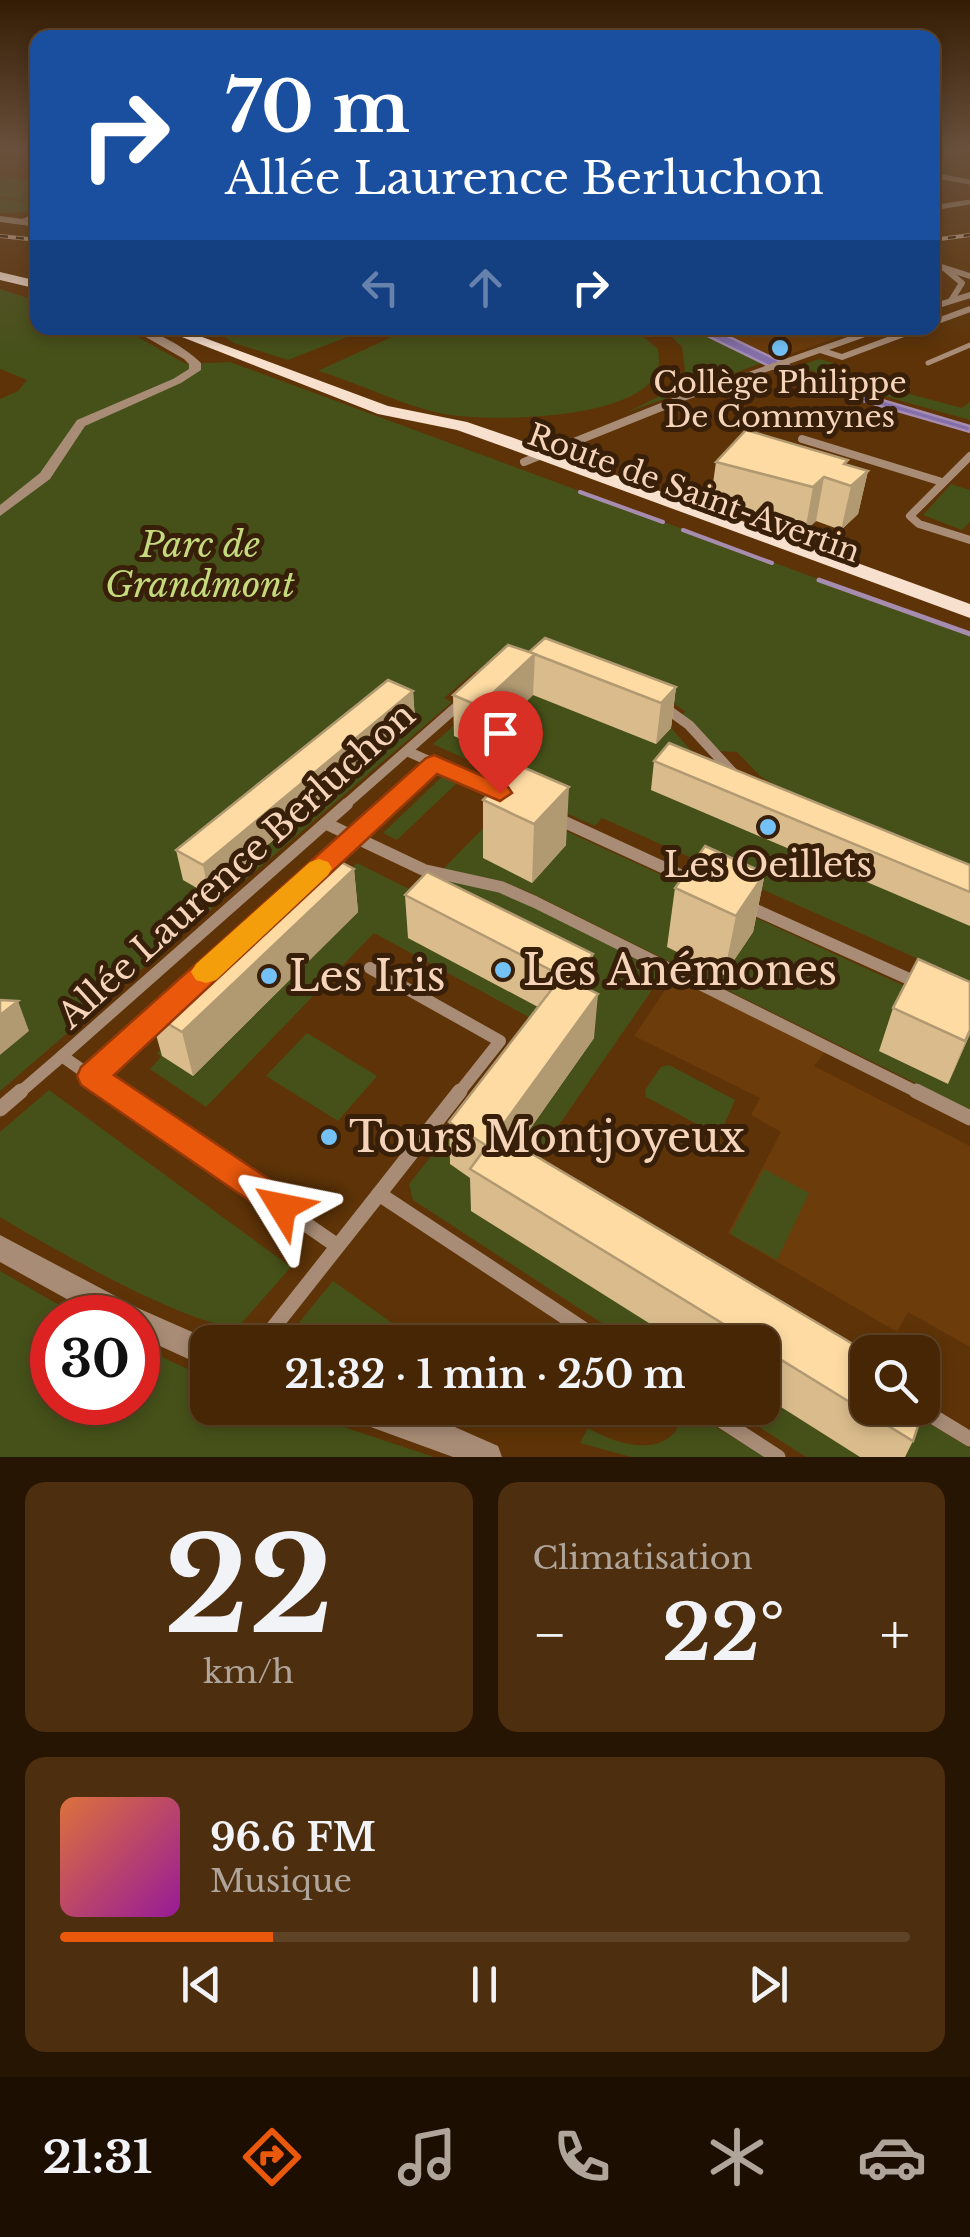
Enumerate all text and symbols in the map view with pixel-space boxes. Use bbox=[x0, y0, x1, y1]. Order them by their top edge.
text: 70 m bbox=[225, 64, 410, 151]
icon: right bbox=[60, 70, 190, 200]
text: Allée Laurence Berluchon bbox=[225, 150, 824, 206]
icon: left bbox=[353, 260, 408, 315]
icon: ahead bbox=[458, 260, 513, 315]
icon: right bbox=[563, 260, 618, 315]
marker: Collège Philippe De Commynes bbox=[769, 337, 791, 359]
place label: Collège Philippe De Commynes bbox=[653, 364, 907, 435]
street label: Route de Saint-Avertin bbox=[523, 416, 865, 570]
park label: Parc de Grandmont bbox=[105, 523, 295, 606]
pin bbox=[458, 691, 543, 794]
street label: Allée Laurence Berluchon bbox=[48, 693, 423, 1037]
icon: arrive bbox=[473, 706, 528, 761]
marker: Les Oeillets bbox=[757, 816, 779, 838]
place label: Les Oeillets bbox=[664, 843, 872, 886]
place label: Les Anémones bbox=[523, 944, 837, 996]
place label: Les Iris bbox=[289, 950, 446, 1002]
marker: Les Anémones bbox=[492, 959, 514, 981]
marker: Les Iris bbox=[258, 965, 280, 987]
place label: Tours Montjoyeux bbox=[349, 1111, 745, 1163]
marker: Tours Montjoyeux bbox=[318, 1126, 340, 1148]
position arrow bbox=[230, 1155, 334, 1259]
speed limit sign: 30 bbox=[30, 1295, 160, 1425]
map controls bbox=[850, 1335, 940, 1425]
button: search bbox=[850, 1335, 940, 1425]
text: 21:32 · 1 min · 250 m bbox=[284, 1351, 686, 1398]
text: 22 bbox=[164, 1506, 333, 1667]
text: Climatisation bbox=[533, 1538, 753, 1578]
text: 22° bbox=[662, 1587, 785, 1680]
text: − bbox=[533, 1601, 567, 1669]
text: + bbox=[880, 1601, 910, 1669]
text: km/h bbox=[203, 1652, 294, 1692]
text: 96.6 FM bbox=[210, 1814, 376, 1861]
text: Musique bbox=[210, 1861, 352, 1901]
icon: previous bbox=[174, 1957, 229, 2012]
icon: pause bbox=[457, 1957, 512, 2012]
icon: next bbox=[741, 1957, 796, 2012]
icon: directions bbox=[237, 2122, 307, 2192]
icon: music bbox=[392, 2122, 462, 2192]
icon: phone bbox=[547, 2122, 617, 2192]
icon: climate bbox=[702, 2122, 772, 2192]
icon: car bbox=[857, 2122, 927, 2192]
text: 21:31 bbox=[43, 2129, 152, 2185]

